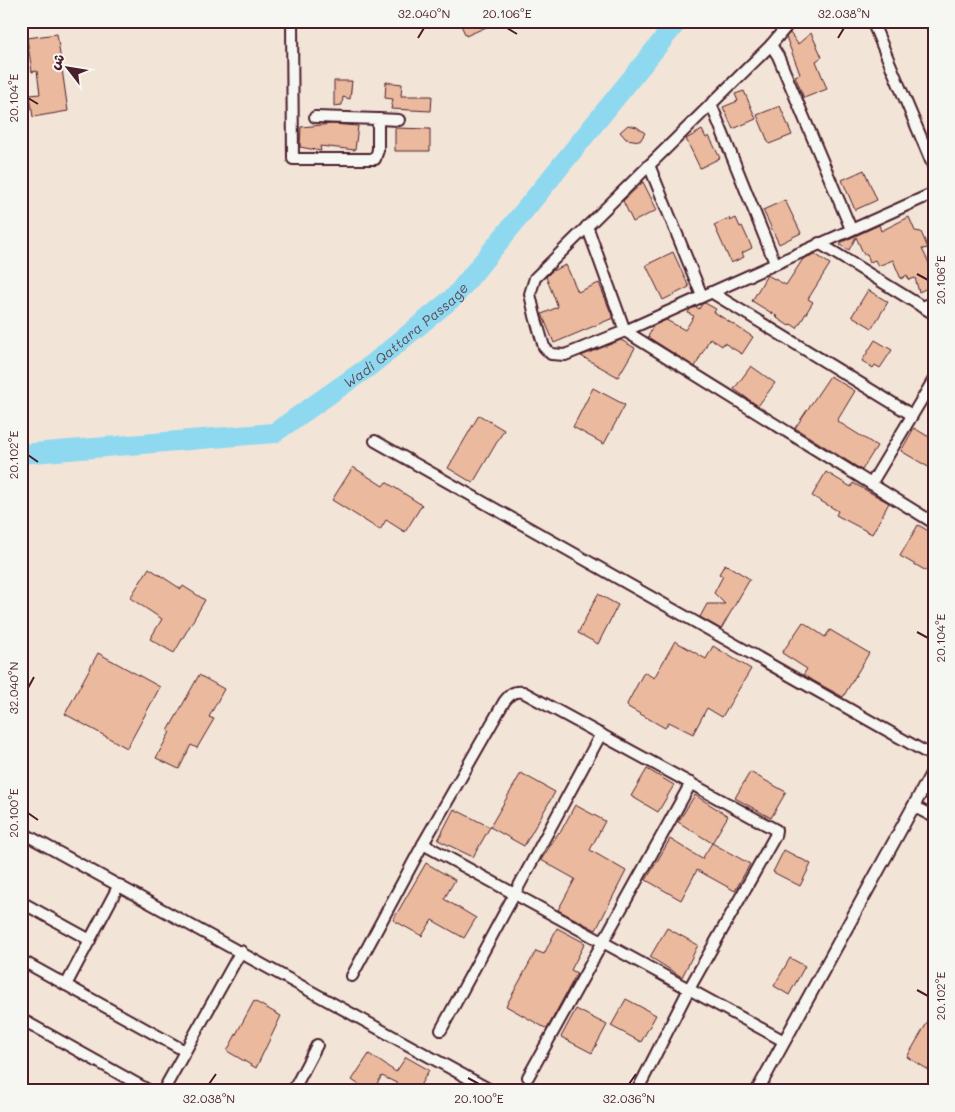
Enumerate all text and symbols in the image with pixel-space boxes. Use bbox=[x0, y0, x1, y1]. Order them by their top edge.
text: 32.040°N bbox=[398, 5, 450, 21]
text: 20.106°E bbox=[482, 5, 532, 21]
text: 32.038°N bbox=[818, 5, 870, 21]
north arrow bbox=[42, 42, 92, 92]
text: ش bbox=[44, 50, 69, 73]
text: 20.104°E bbox=[5, 73, 21, 122]
text: 20.106°E bbox=[932, 255, 948, 305]
water label: Wadi Qattara Passage bbox=[339, 278, 472, 392]
text: 20.102°E bbox=[5, 431, 21, 479]
text: 20.104°E bbox=[932, 613, 948, 662]
text: 32.040°N bbox=[5, 662, 21, 714]
text: 20.100°E bbox=[5, 788, 21, 838]
text: 20.102°E bbox=[932, 972, 948, 1020]
text: 32.038°N bbox=[183, 1090, 235, 1106]
text: 20.100°E bbox=[454, 1090, 504, 1106]
text: 32.036°N bbox=[603, 1090, 655, 1106]

